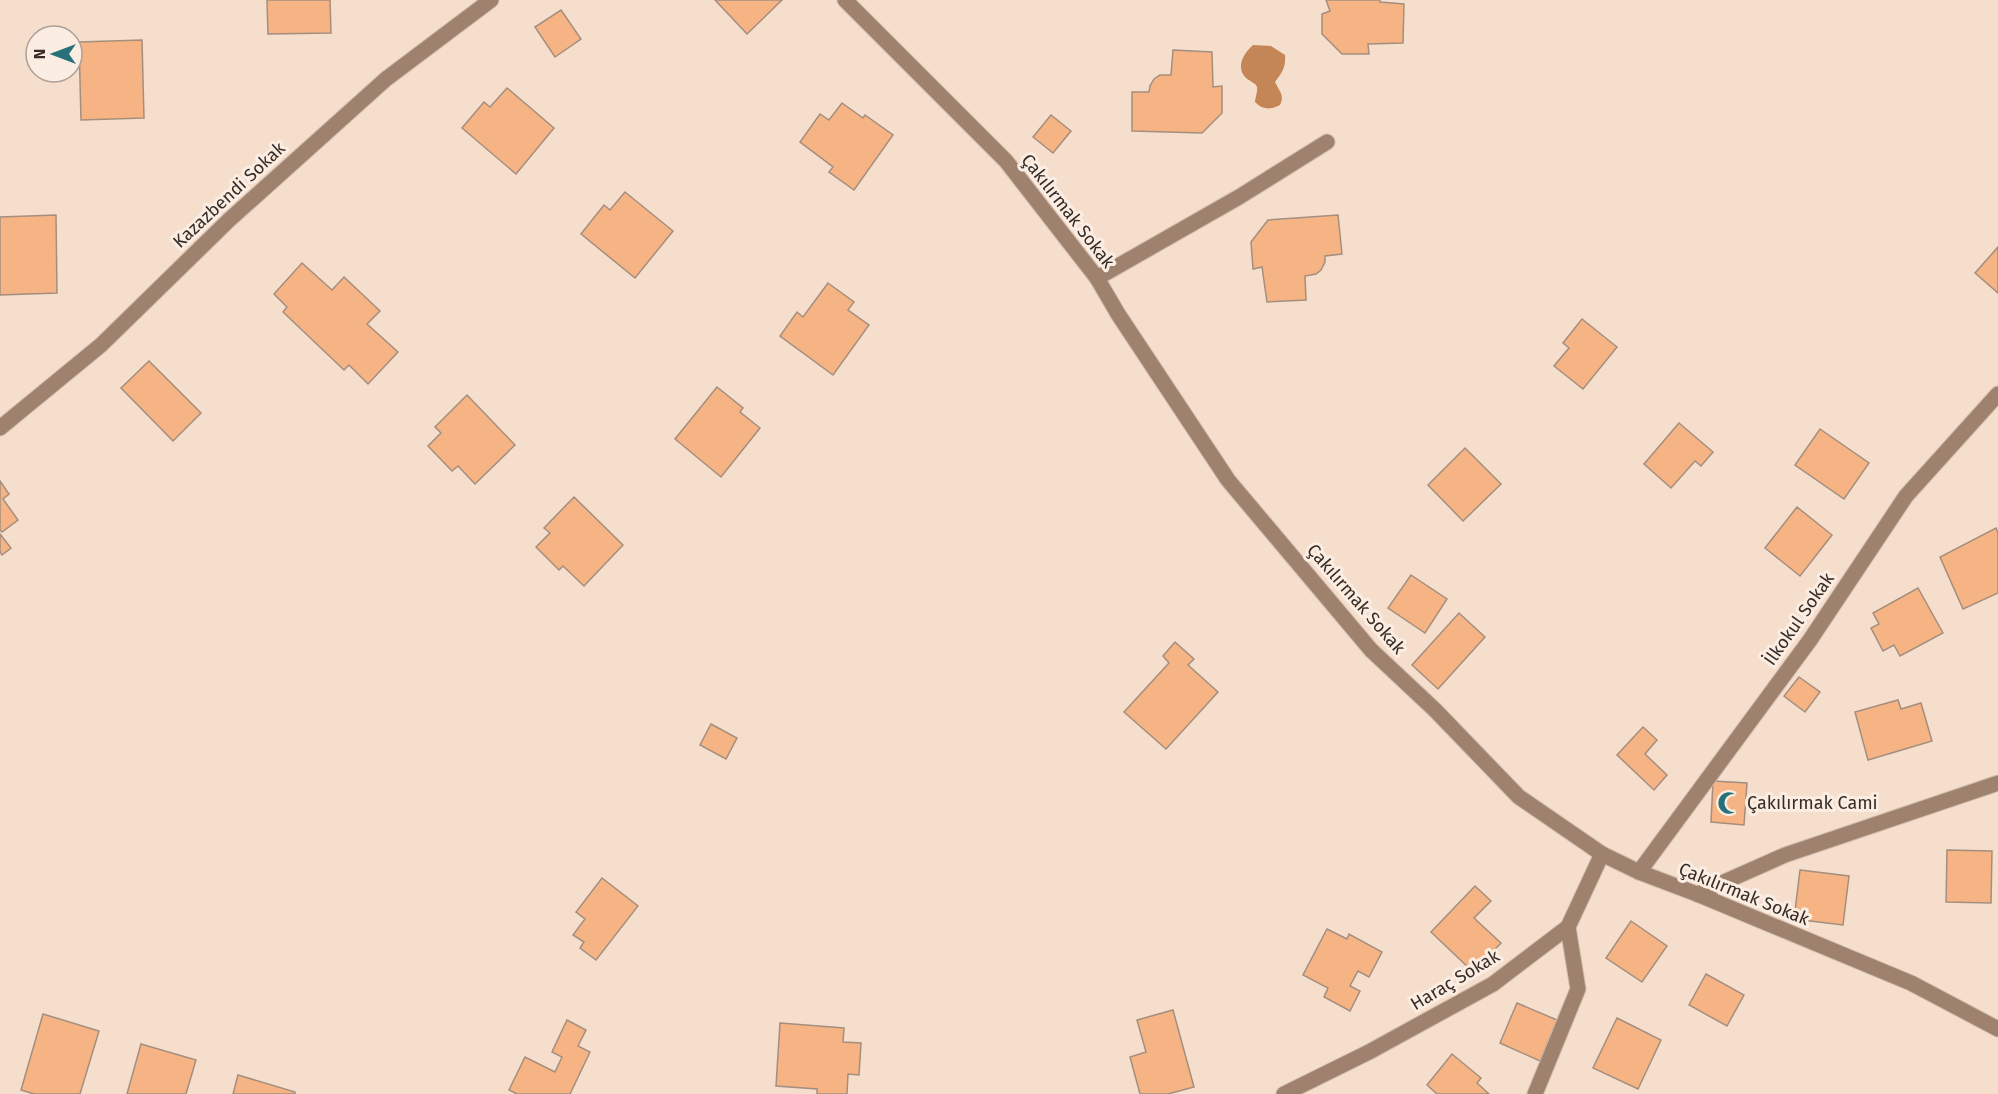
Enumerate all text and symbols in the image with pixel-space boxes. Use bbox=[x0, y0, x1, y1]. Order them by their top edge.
north arrow bbox=[24, 24, 84, 84]
text: N bbox=[30, 49, 49, 59]
street label: Kazazbendi Sokak bbox=[168, 137, 290, 253]
street label: Çakılırmak Sokak bbox=[1017, 150, 1120, 273]
street label: Çakılırmak Sokak bbox=[1302, 539, 1410, 659]
street label: İlkokul Sokak bbox=[1759, 568, 1839, 670]
mosque icon: Çakılırmak Cami bbox=[1716, 790, 1742, 816]
place label: Çakılırmak Cami bbox=[1747, 792, 1878, 814]
street label: Çakılırmak Sokak bbox=[1676, 858, 1813, 930]
street label: Haraç Sokak bbox=[1407, 944, 1504, 1015]

